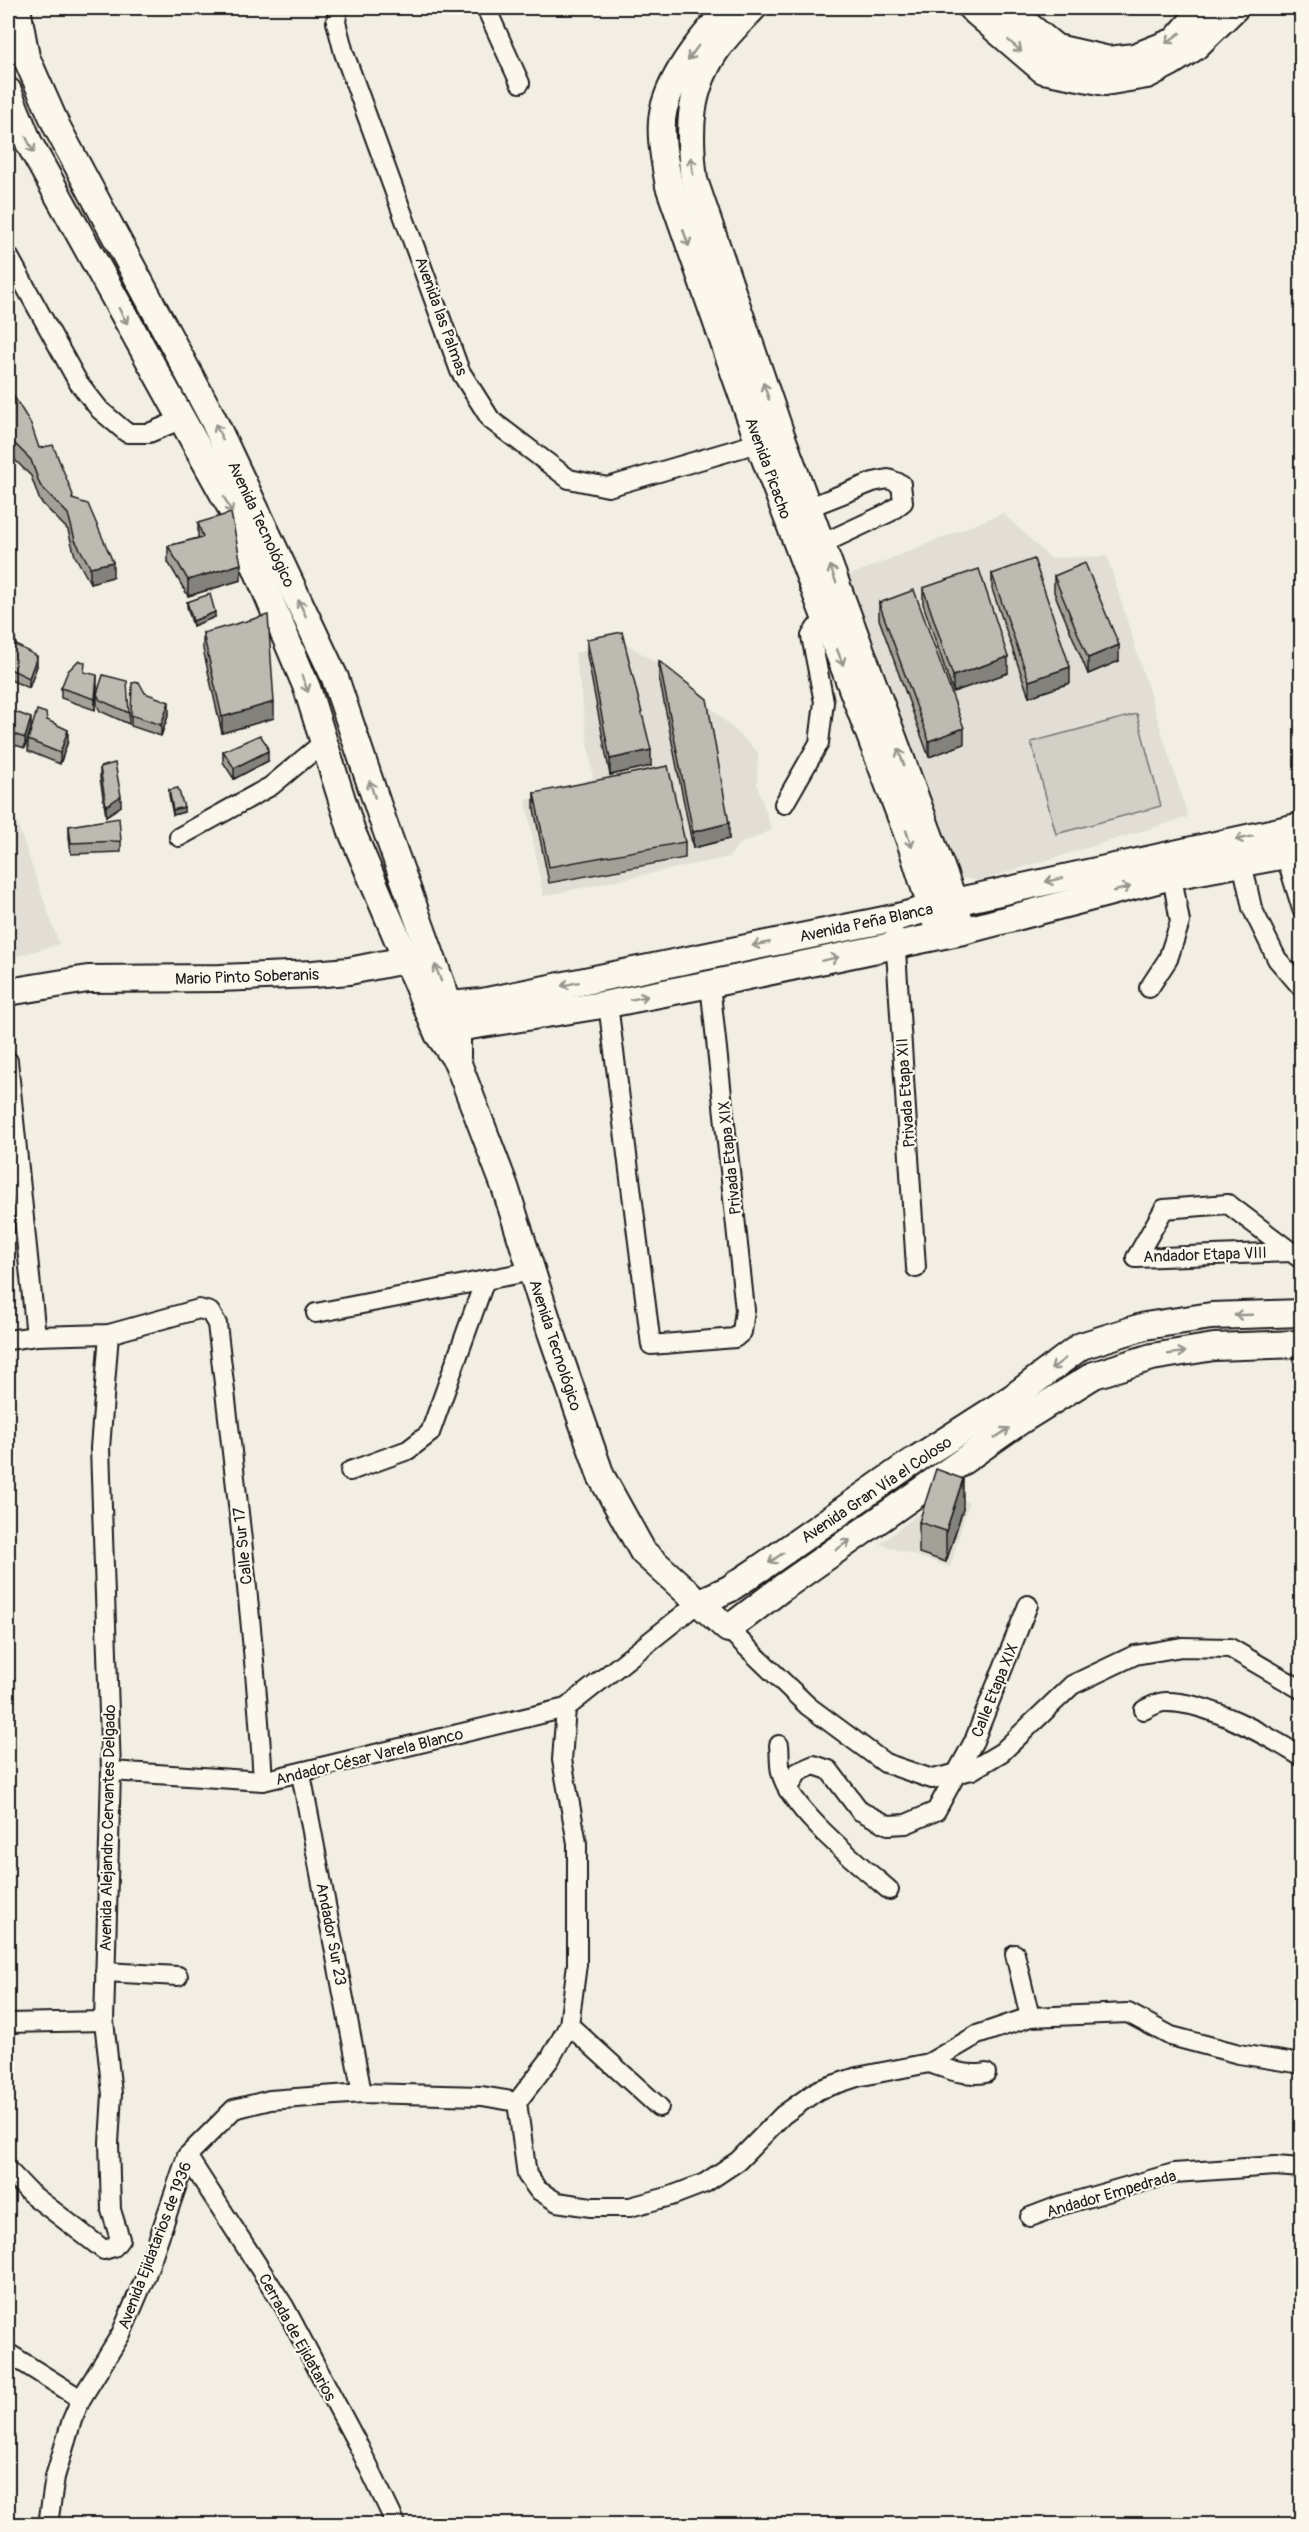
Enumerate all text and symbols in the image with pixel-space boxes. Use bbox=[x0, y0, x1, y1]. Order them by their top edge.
one-way arrow bbox=[1166, 32, 1182, 44]
one-way arrow bbox=[1007, 39, 1022, 53]
one-way arrow bbox=[687, 45, 699, 61]
one-way arrow bbox=[25, 136, 36, 154]
one-way arrow bbox=[686, 157, 697, 177]
one-way arrow bbox=[681, 228, 692, 247]
street label: Avenida las Palmas bbox=[410, 254, 472, 378]
one-way arrow bbox=[118, 307, 129, 325]
one-way arrow bbox=[760, 382, 771, 401]
street label: Avenida Picacho bbox=[740, 415, 796, 522]
one-way arrow bbox=[212, 423, 224, 441]
street label: Avenida Tecnológico bbox=[223, 458, 299, 591]
one-way arrow bbox=[223, 496, 235, 514]
one-way arrow bbox=[826, 566, 837, 584]
one-way arrow bbox=[295, 599, 307, 617]
one-way arrow bbox=[836, 647, 847, 666]
one-way arrow bbox=[300, 675, 311, 693]
one-way arrow bbox=[894, 748, 905, 767]
one-way arrow bbox=[366, 780, 377, 799]
one-way arrow bbox=[905, 830, 916, 848]
one-way arrow bbox=[1235, 832, 1254, 844]
one-way arrow bbox=[1044, 874, 1063, 886]
one-way arrow bbox=[1112, 883, 1131, 895]
street label: Avenida Peña Blanca bbox=[798, 899, 935, 947]
one-way arrow bbox=[752, 939, 771, 950]
one-way arrow bbox=[820, 953, 839, 964]
street label: Mario Pinto Soberanis bbox=[175, 964, 319, 990]
one-way arrow bbox=[431, 964, 442, 983]
one-way arrow bbox=[561, 979, 580, 990]
one-way arrow bbox=[629, 992, 648, 1003]
street label: Privada Etapa XII bbox=[892, 1038, 920, 1148]
street label: Privada Etapa XIX bbox=[714, 1100, 746, 1216]
street label: Andador Etapa VIII bbox=[1143, 1243, 1267, 1267]
street label: Avenida Tecnológico bbox=[524, 1277, 586, 1414]
one-way arrow bbox=[1234, 1309, 1254, 1321]
one-way arrow bbox=[1167, 1347, 1187, 1358]
one-way arrow bbox=[1050, 1357, 1066, 1370]
one-way arrow bbox=[994, 1427, 1010, 1439]
street label: Avenida Gran Vía el Coloso bbox=[797, 1432, 956, 1548]
street label: Calle Sur 17 bbox=[229, 1506, 257, 1586]
one-way arrow bbox=[834, 1539, 850, 1551]
one-way arrow bbox=[769, 1552, 785, 1564]
street label: Calle Etapa XIX bbox=[967, 1640, 1023, 1740]
street label: Avenida Alejandro Cervantes Delgado bbox=[96, 1704, 120, 1952]
street label: Andador César Varela Blanco bbox=[273, 1724, 466, 1790]
street label: Andador Sur 23 bbox=[311, 1881, 351, 1987]
street label: Avenida Ejidatarios de 1936 bbox=[114, 2159, 196, 2332]
street label: Andador Empedrada bbox=[1044, 2166, 1179, 2222]
street label: Cerrada de Ejidatarios bbox=[254, 2270, 340, 2405]

